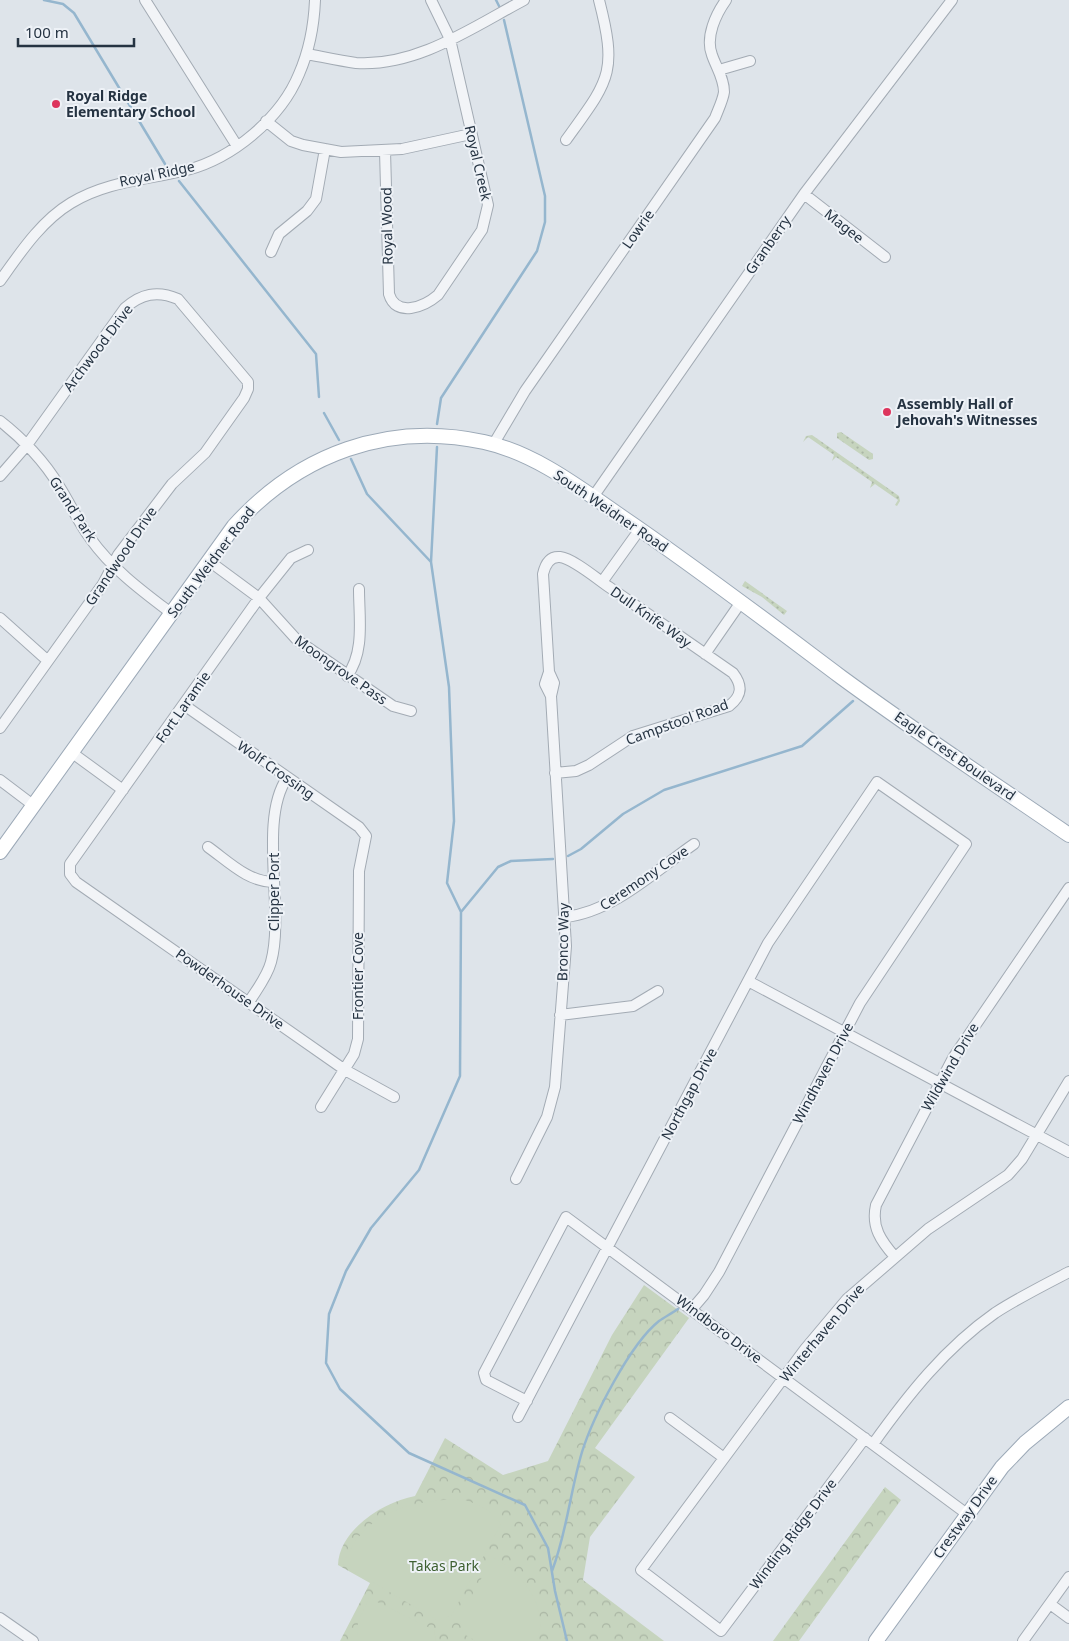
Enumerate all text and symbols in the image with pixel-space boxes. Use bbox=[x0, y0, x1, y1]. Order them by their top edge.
scale bar bbox=[18, 15, 134, 47]
text: 100 m bbox=[25, 22, 69, 42]
place label: Royal Ridge Elementary School bbox=[66, 86, 196, 121]
marker: Royal Ridge Elementary School bbox=[50, 98, 62, 110]
street label: Royal Creek bbox=[461, 123, 496, 203]
street label: Royal Ridge bbox=[117, 156, 196, 191]
street label: Royal Wood bbox=[376, 187, 397, 265]
street label: Magee bbox=[821, 204, 868, 247]
street label: Lowrie bbox=[617, 205, 658, 252]
street label: Granberry bbox=[740, 211, 795, 278]
street label: Archwood Drive bbox=[59, 300, 137, 395]
place label: Assembly Hall of Jehovah's Witnesses bbox=[895, 394, 1038, 429]
marker: Assembly Hall of Jehovah's Witnesses bbox=[881, 406, 893, 418]
street label: South Weidner Road bbox=[550, 465, 672, 556]
street label: Grand Park bbox=[45, 473, 102, 545]
street label: Grandwood Drive bbox=[80, 502, 161, 609]
street label: South Weidner Road bbox=[163, 502, 259, 621]
street label: Dull Knife Way bbox=[607, 582, 696, 652]
street label: Moongrove Pass bbox=[291, 631, 392, 709]
street label: Fort Laramie bbox=[151, 667, 214, 746]
street label: Campstool Road bbox=[623, 694, 731, 749]
street label: Eagle Crest Boulevard bbox=[891, 707, 1020, 805]
street label: Wolf Crossing bbox=[234, 736, 319, 803]
street label: Ceremony Cove bbox=[596, 841, 692, 914]
street label: Clipper Port bbox=[264, 853, 283, 931]
street label: Bronco Way bbox=[552, 902, 573, 981]
street label: Frontier Cove bbox=[348, 932, 367, 1020]
street label: Powderhouse Drive bbox=[172, 944, 288, 1033]
street label: Windhaven Drive bbox=[788, 1019, 857, 1127]
street label: Wildwind Drive bbox=[917, 1019, 983, 1114]
street label: Northgap Drive bbox=[656, 1044, 721, 1143]
street label: Winterhaven Drive bbox=[775, 1280, 868, 1386]
street label: Windboro Drive bbox=[672, 1290, 766, 1367]
street label: Crestway Drive bbox=[928, 1471, 1001, 1562]
street label: Winding Ridge Drive bbox=[745, 1474, 841, 1593]
park label: Takas Park bbox=[409, 1556, 479, 1575]

